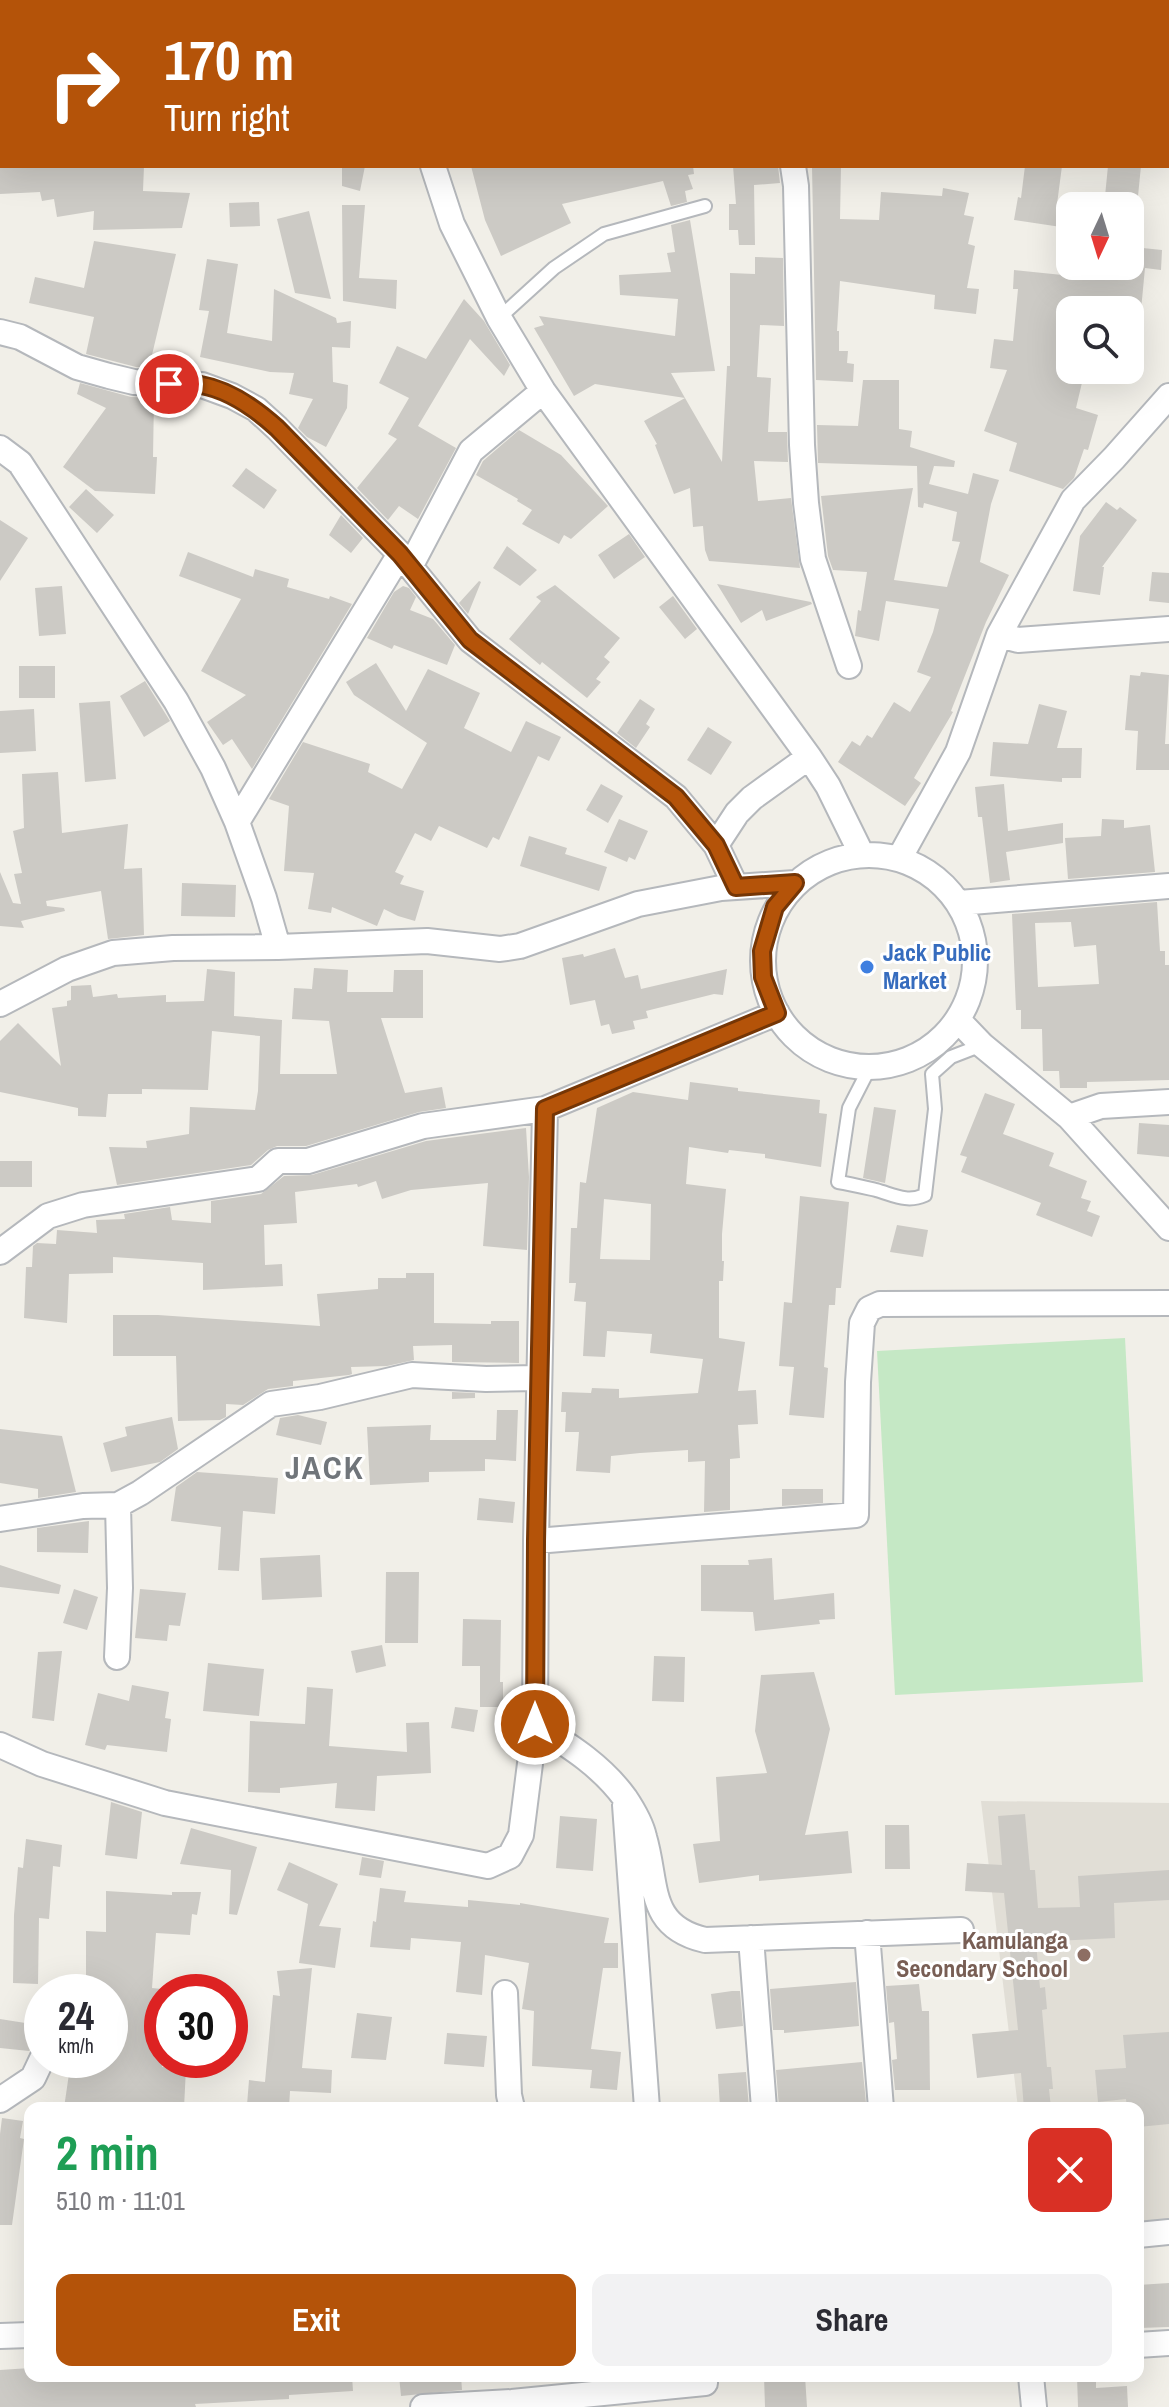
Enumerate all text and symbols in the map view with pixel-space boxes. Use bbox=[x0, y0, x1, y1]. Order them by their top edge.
text: 170 m bbox=[164, 22, 294, 97]
icon: right bbox=[32, 32, 136, 136]
text: Turn right bbox=[164, 94, 289, 142]
north arrow bbox=[1056, 192, 1144, 280]
map controls bbox=[1056, 192, 1144, 384]
button: search bbox=[1056, 296, 1144, 384]
pin bbox=[135, 350, 203, 418]
icon: arrive bbox=[147, 362, 191, 406]
place label: Jack Public Market bbox=[883, 936, 991, 996]
marker: Jack Public Market bbox=[858, 958, 876, 976]
district label: JACK bbox=[285, 1446, 365, 1489]
position arrow bbox=[493, 1682, 577, 1766]
place label: Kamulanga Secondary School bbox=[896, 1924, 1068, 1984]
marker: Kamulanga Secondary School bbox=[1075, 1946, 1093, 1964]
speed limit sign: 30 bbox=[144, 1974, 248, 2078]
text: 24 bbox=[58, 1989, 94, 2042]
text: km/h bbox=[58, 2032, 94, 2059]
text: 2 min bbox=[56, 2120, 159, 2185]
button: close bbox=[1028, 2128, 1112, 2212]
text: 510 m · 11:01 bbox=[56, 2183, 185, 2218]
button: Exit bbox=[56, 2274, 576, 2366]
button: Share bbox=[592, 2274, 1112, 2366]

